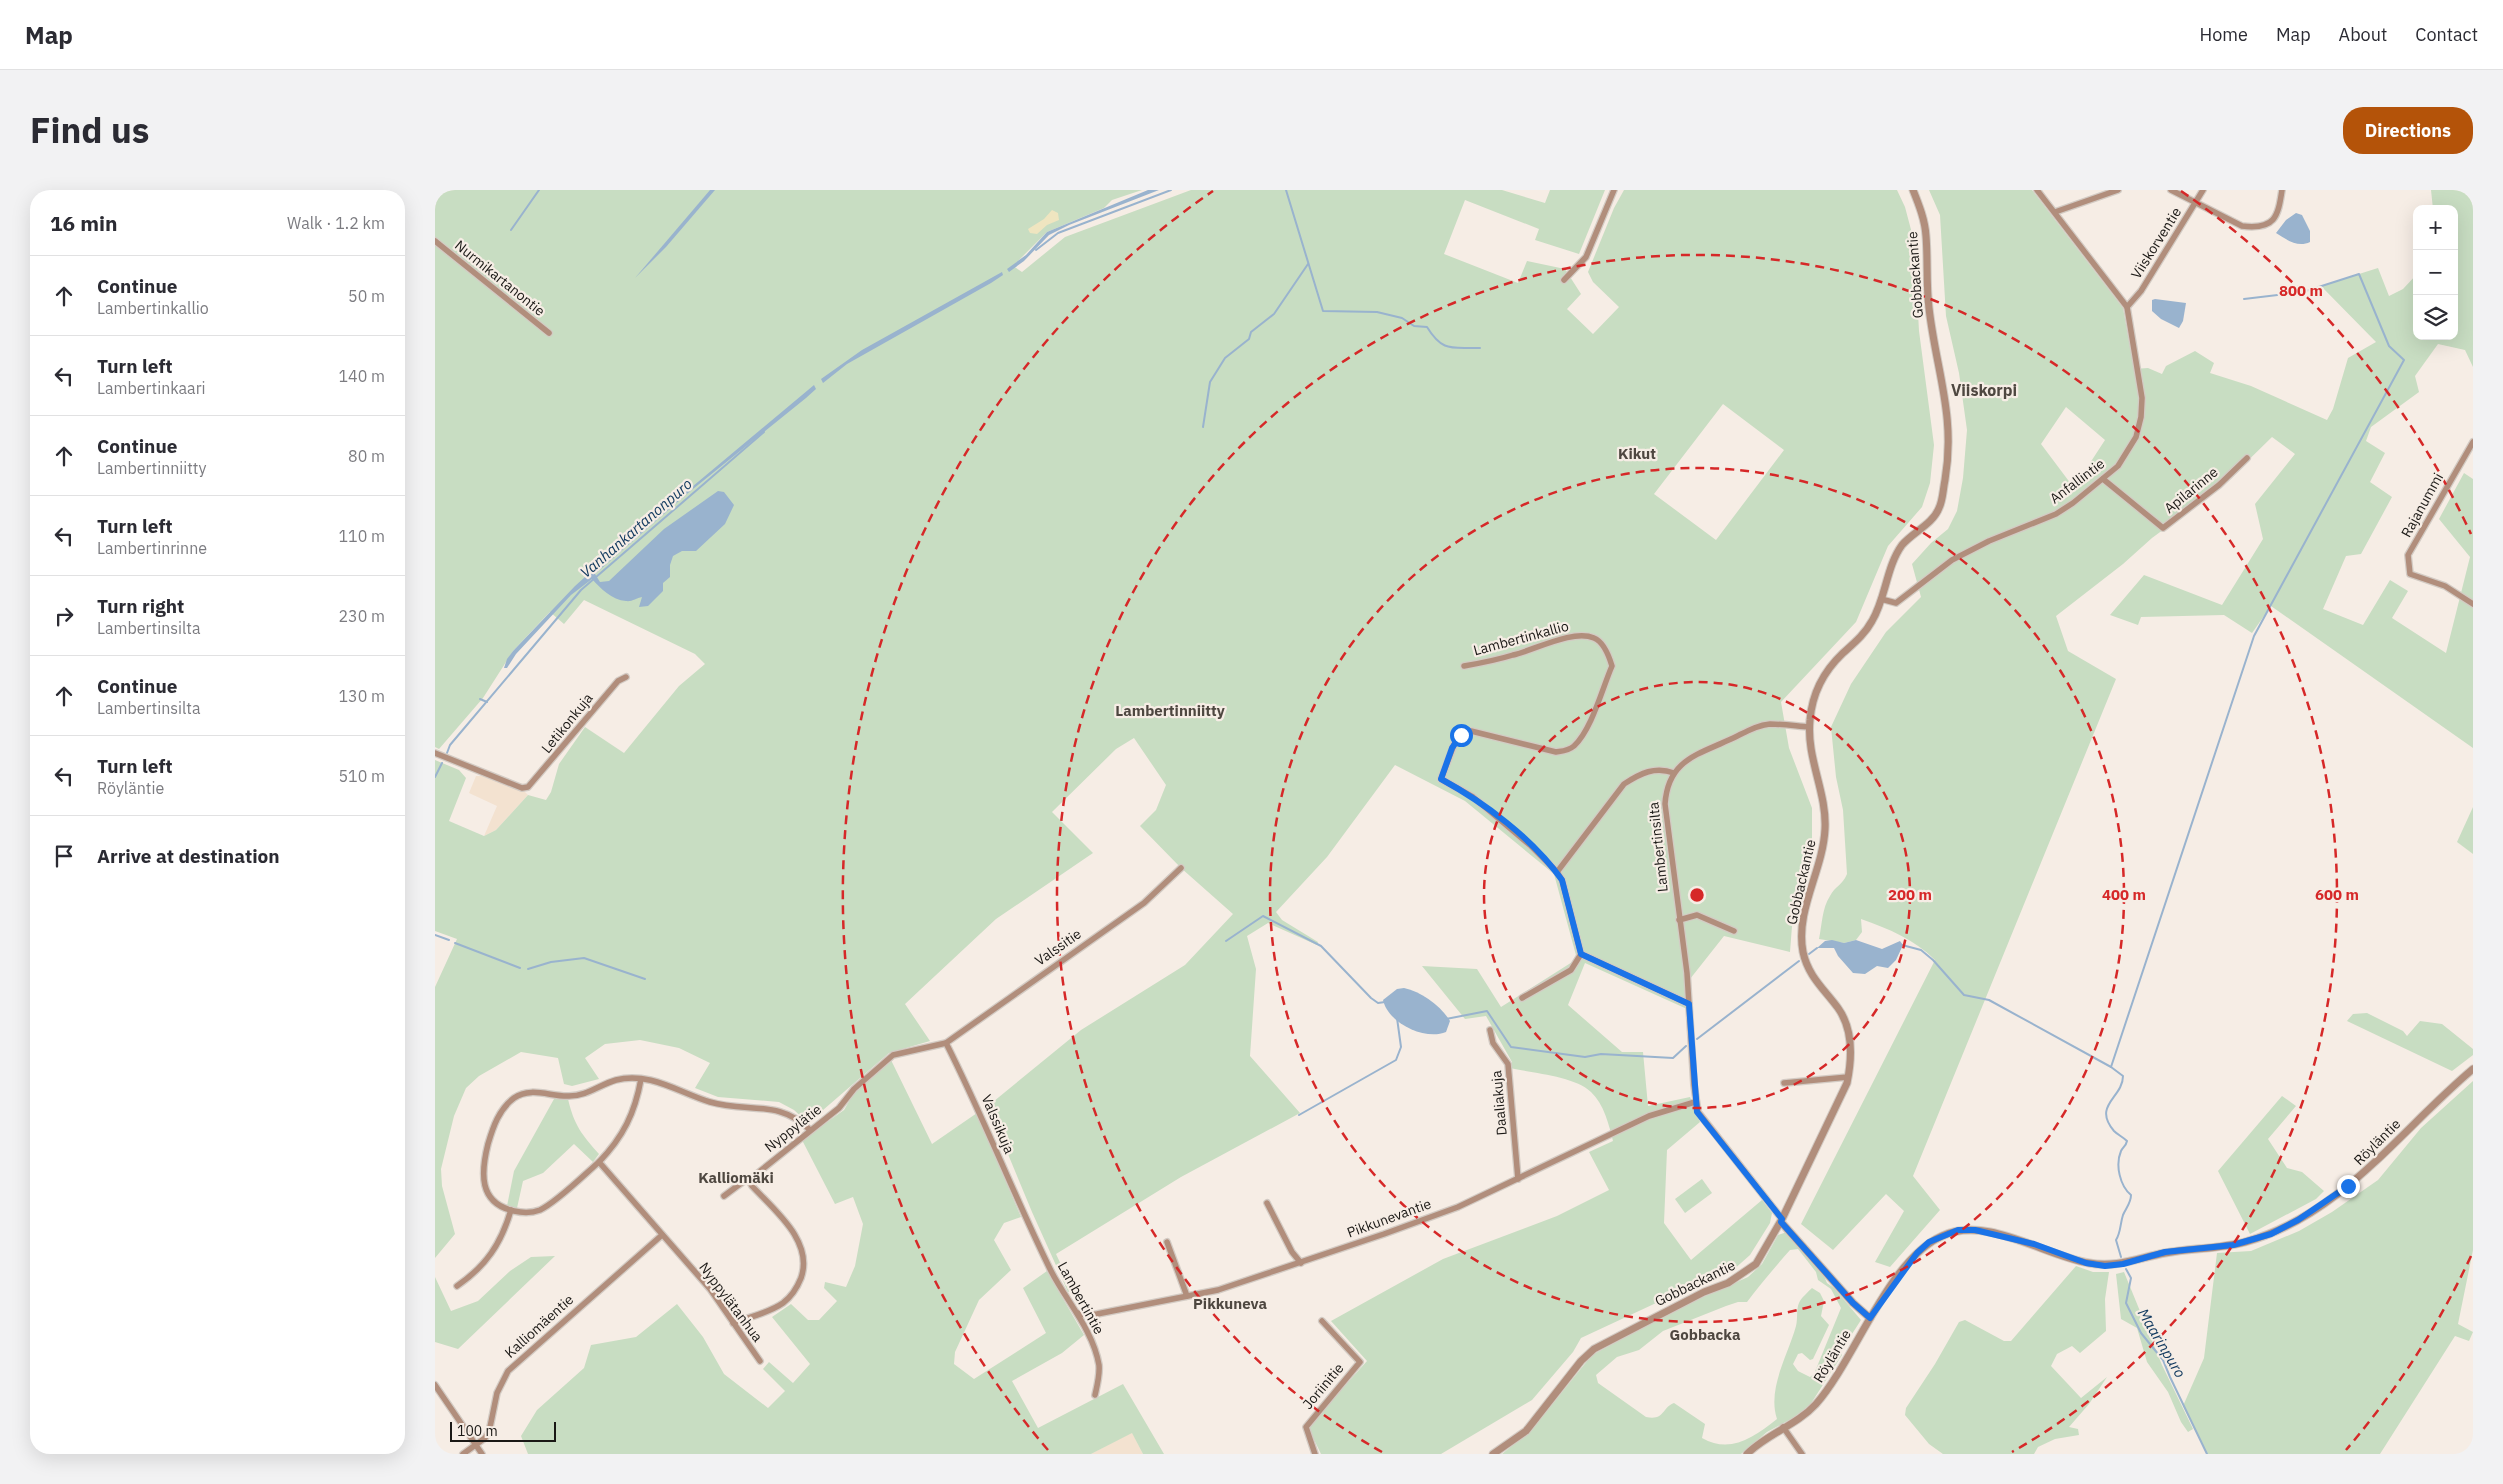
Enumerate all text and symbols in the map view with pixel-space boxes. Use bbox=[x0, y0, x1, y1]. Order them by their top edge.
text: Map bbox=[25, 19, 73, 51]
text: Home bbox=[2200, 23, 2248, 46]
text: Map bbox=[2276, 23, 2311, 46]
text: About bbox=[2339, 23, 2387, 46]
text: Contact bbox=[2415, 23, 2478, 46]
text: Find us bbox=[30, 107, 149, 153]
button: Directions bbox=[2343, 107, 2473, 154]
street label: Viiskorventie bbox=[2127, 204, 2185, 282]
map controls bbox=[2413, 205, 2458, 340]
button: + bbox=[2413, 205, 2458, 250]
text: 16 min bbox=[50, 209, 117, 237]
text: Walk · 1.2 km bbox=[287, 213, 385, 233]
street label: Gobbackantie bbox=[1903, 231, 1927, 319]
street label: Nurmikartanontie bbox=[451, 236, 549, 320]
button: − bbox=[2413, 250, 2458, 295]
text: Continue bbox=[97, 274, 177, 298]
text: 800 m bbox=[2279, 281, 2323, 300]
icon: ahead bbox=[50, 282, 78, 310]
text: 50 m bbox=[348, 286, 385, 306]
button: layers bbox=[2413, 295, 2458, 340]
text: Lambertinkallio bbox=[97, 298, 209, 318]
text: Turn left bbox=[97, 354, 173, 378]
icon: left bbox=[50, 362, 78, 390]
text: 140 m bbox=[338, 366, 385, 386]
text: Lambertinkaari bbox=[97, 378, 206, 398]
district label: Viiskorpi bbox=[1951, 380, 2017, 400]
text: Continue bbox=[97, 434, 177, 458]
icon: ahead bbox=[50, 442, 78, 470]
district label: Kikut bbox=[1618, 444, 1656, 463]
text: 80 m bbox=[348, 446, 385, 466]
street label: Anfallintie bbox=[2046, 454, 2108, 507]
text: Lambertinniitty bbox=[97, 458, 206, 478]
street label: Apilarinne bbox=[2160, 463, 2222, 517]
street label: Rajanummi bbox=[2397, 470, 2447, 540]
water label: Vanhankartanonpuro bbox=[576, 474, 696, 582]
text: Turn left bbox=[97, 514, 173, 538]
icon: left bbox=[50, 522, 78, 550]
text: 110 m bbox=[338, 526, 385, 546]
text: Lambertinrinne bbox=[97, 538, 207, 558]
text: Turn right bbox=[97, 594, 184, 618]
icon: right bbox=[50, 602, 78, 630]
text: 230 m bbox=[338, 606, 385, 626]
street label: Lambertinkallio bbox=[1471, 617, 1571, 659]
text: Lambertinsilta bbox=[97, 618, 200, 638]
text: Continue bbox=[97, 674, 177, 698]
icon: ahead bbox=[50, 682, 78, 710]
text: 130 m bbox=[338, 686, 385, 706]
street label: Letikonkuja bbox=[537, 689, 597, 757]
text: Lambertinsilta bbox=[97, 698, 200, 718]
district label: Lambertinniitty bbox=[1115, 701, 1225, 720]
route start bbox=[1450, 724, 1473, 747]
text: Turn left bbox=[97, 754, 173, 778]
icon: left bbox=[50, 762, 78, 790]
text: 510 m bbox=[338, 766, 385, 786]
text: Röyläntie bbox=[97, 778, 164, 798]
street label: Lambertinsilta bbox=[1644, 801, 1672, 893]
street label: Gobbackantie bbox=[1782, 837, 1820, 926]
icon: arrive bbox=[50, 842, 78, 870]
text: Arrive at destination bbox=[97, 844, 280, 868]
text: 200 m bbox=[1888, 885, 1932, 904]
text: 400 m bbox=[2102, 885, 2146, 904]
text: 600 m bbox=[2315, 885, 2359, 904]
centre of rings bbox=[1688, 886, 1706, 904]
street label: Valssitie bbox=[1031, 924, 1085, 969]
street label: Daaliakuja bbox=[1487, 1069, 1511, 1136]
street label: Valssikuja bbox=[977, 1092, 1019, 1157]
street label: Nyppylätie bbox=[761, 1100, 825, 1156]
street label: Röyläntie bbox=[2350, 1115, 2404, 1169]
district label: Kalliomäki bbox=[698, 1168, 774, 1187]
route end bbox=[2337, 1175, 2360, 1198]
street label: Pikkunevantie bbox=[1344, 1194, 1434, 1242]
street label: Gobbackantie bbox=[1652, 1256, 1738, 1310]
street label: Nyppylätanhua bbox=[695, 1259, 767, 1346]
street label: Lambertintie bbox=[1054, 1259, 1108, 1338]
street label: Kalliomäentie bbox=[501, 1290, 577, 1362]
district label: Pikkuneva bbox=[1193, 1294, 1267, 1313]
water label: Maarinpuro bbox=[2134, 1305, 2190, 1381]
district label: Gobbacka bbox=[1670, 1325, 1741, 1344]
street label: Röyläntie bbox=[1809, 1326, 1855, 1386]
street label: Joriinitie bbox=[1299, 1359, 1348, 1413]
scale bar bbox=[450, 1419, 556, 1442]
text: 100 m bbox=[457, 1422, 498, 1440]

